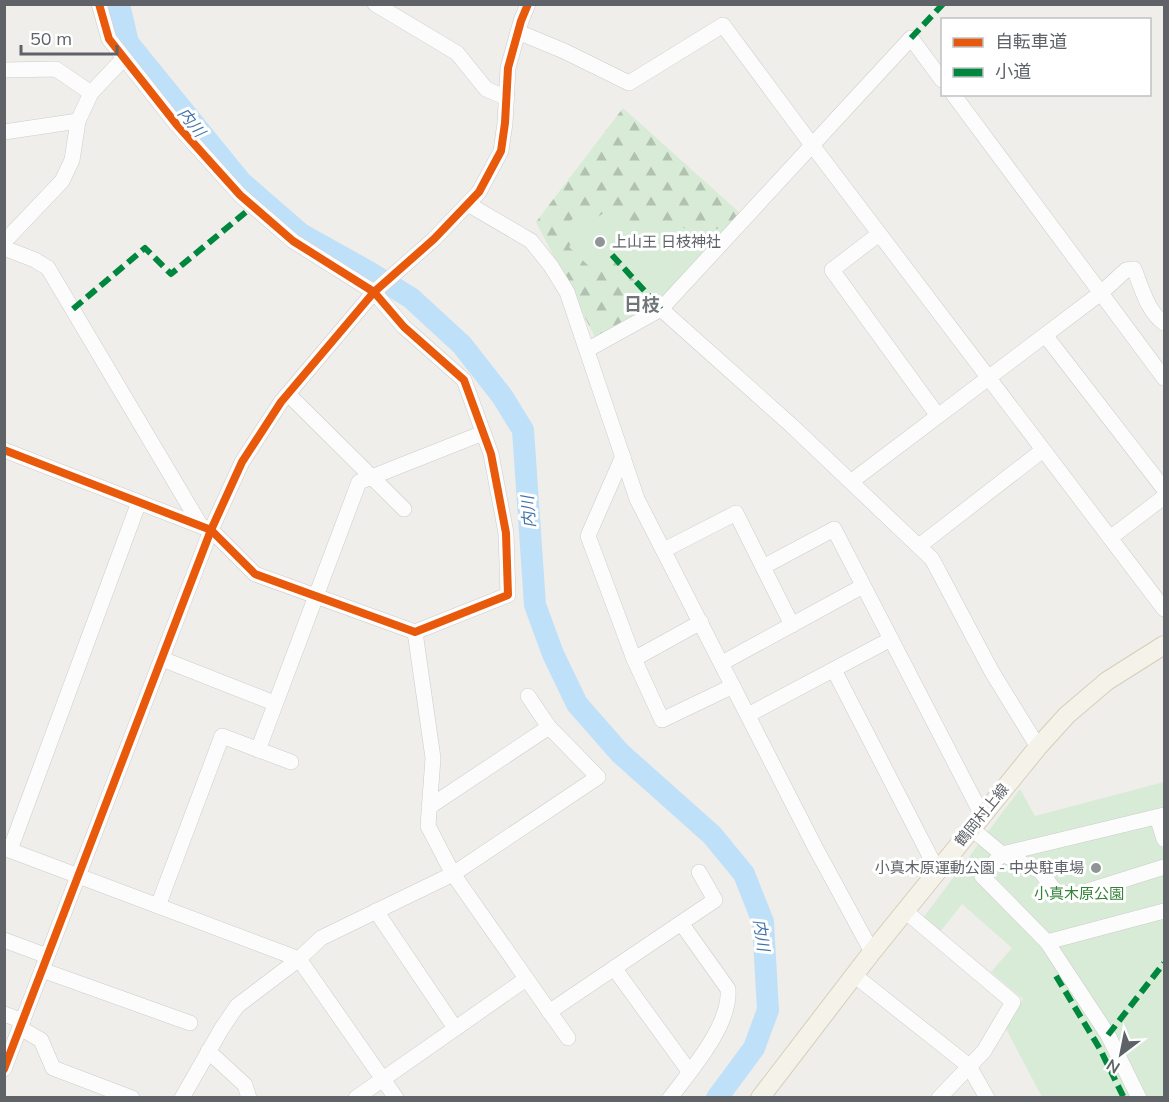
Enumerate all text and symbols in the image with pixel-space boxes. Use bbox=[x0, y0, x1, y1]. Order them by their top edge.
scale bar bbox=[21, 18, 117, 56]
legend bbox=[941, 18, 1151, 96]
text: 50 m bbox=[30, 27, 72, 50]
text: 自転車道 bbox=[995, 30, 1067, 53]
text: 小道 bbox=[995, 60, 1031, 83]
water label: 内川 bbox=[174, 103, 211, 142]
place label: 上山王 日枝神社 bbox=[612, 232, 721, 251]
marker: 上山王 日枝神社 bbox=[593, 235, 607, 249]
district label: 日枝 bbox=[624, 293, 660, 316]
water label: 内川 bbox=[517, 493, 539, 529]
street label: 鶴岡村上線 bbox=[951, 780, 1013, 850]
place label: 小真木原運動公園 - 中央駐車場 bbox=[875, 858, 1084, 877]
marker: 小真木原運動公園 - 中央駐車場 bbox=[1089, 861, 1103, 875]
park label: 小真木原公園 bbox=[1034, 884, 1124, 903]
water label: 内川 bbox=[750, 918, 774, 954]
north arrow bbox=[1091, 1024, 1151, 1084]
text: N bbox=[1103, 1055, 1123, 1078]

